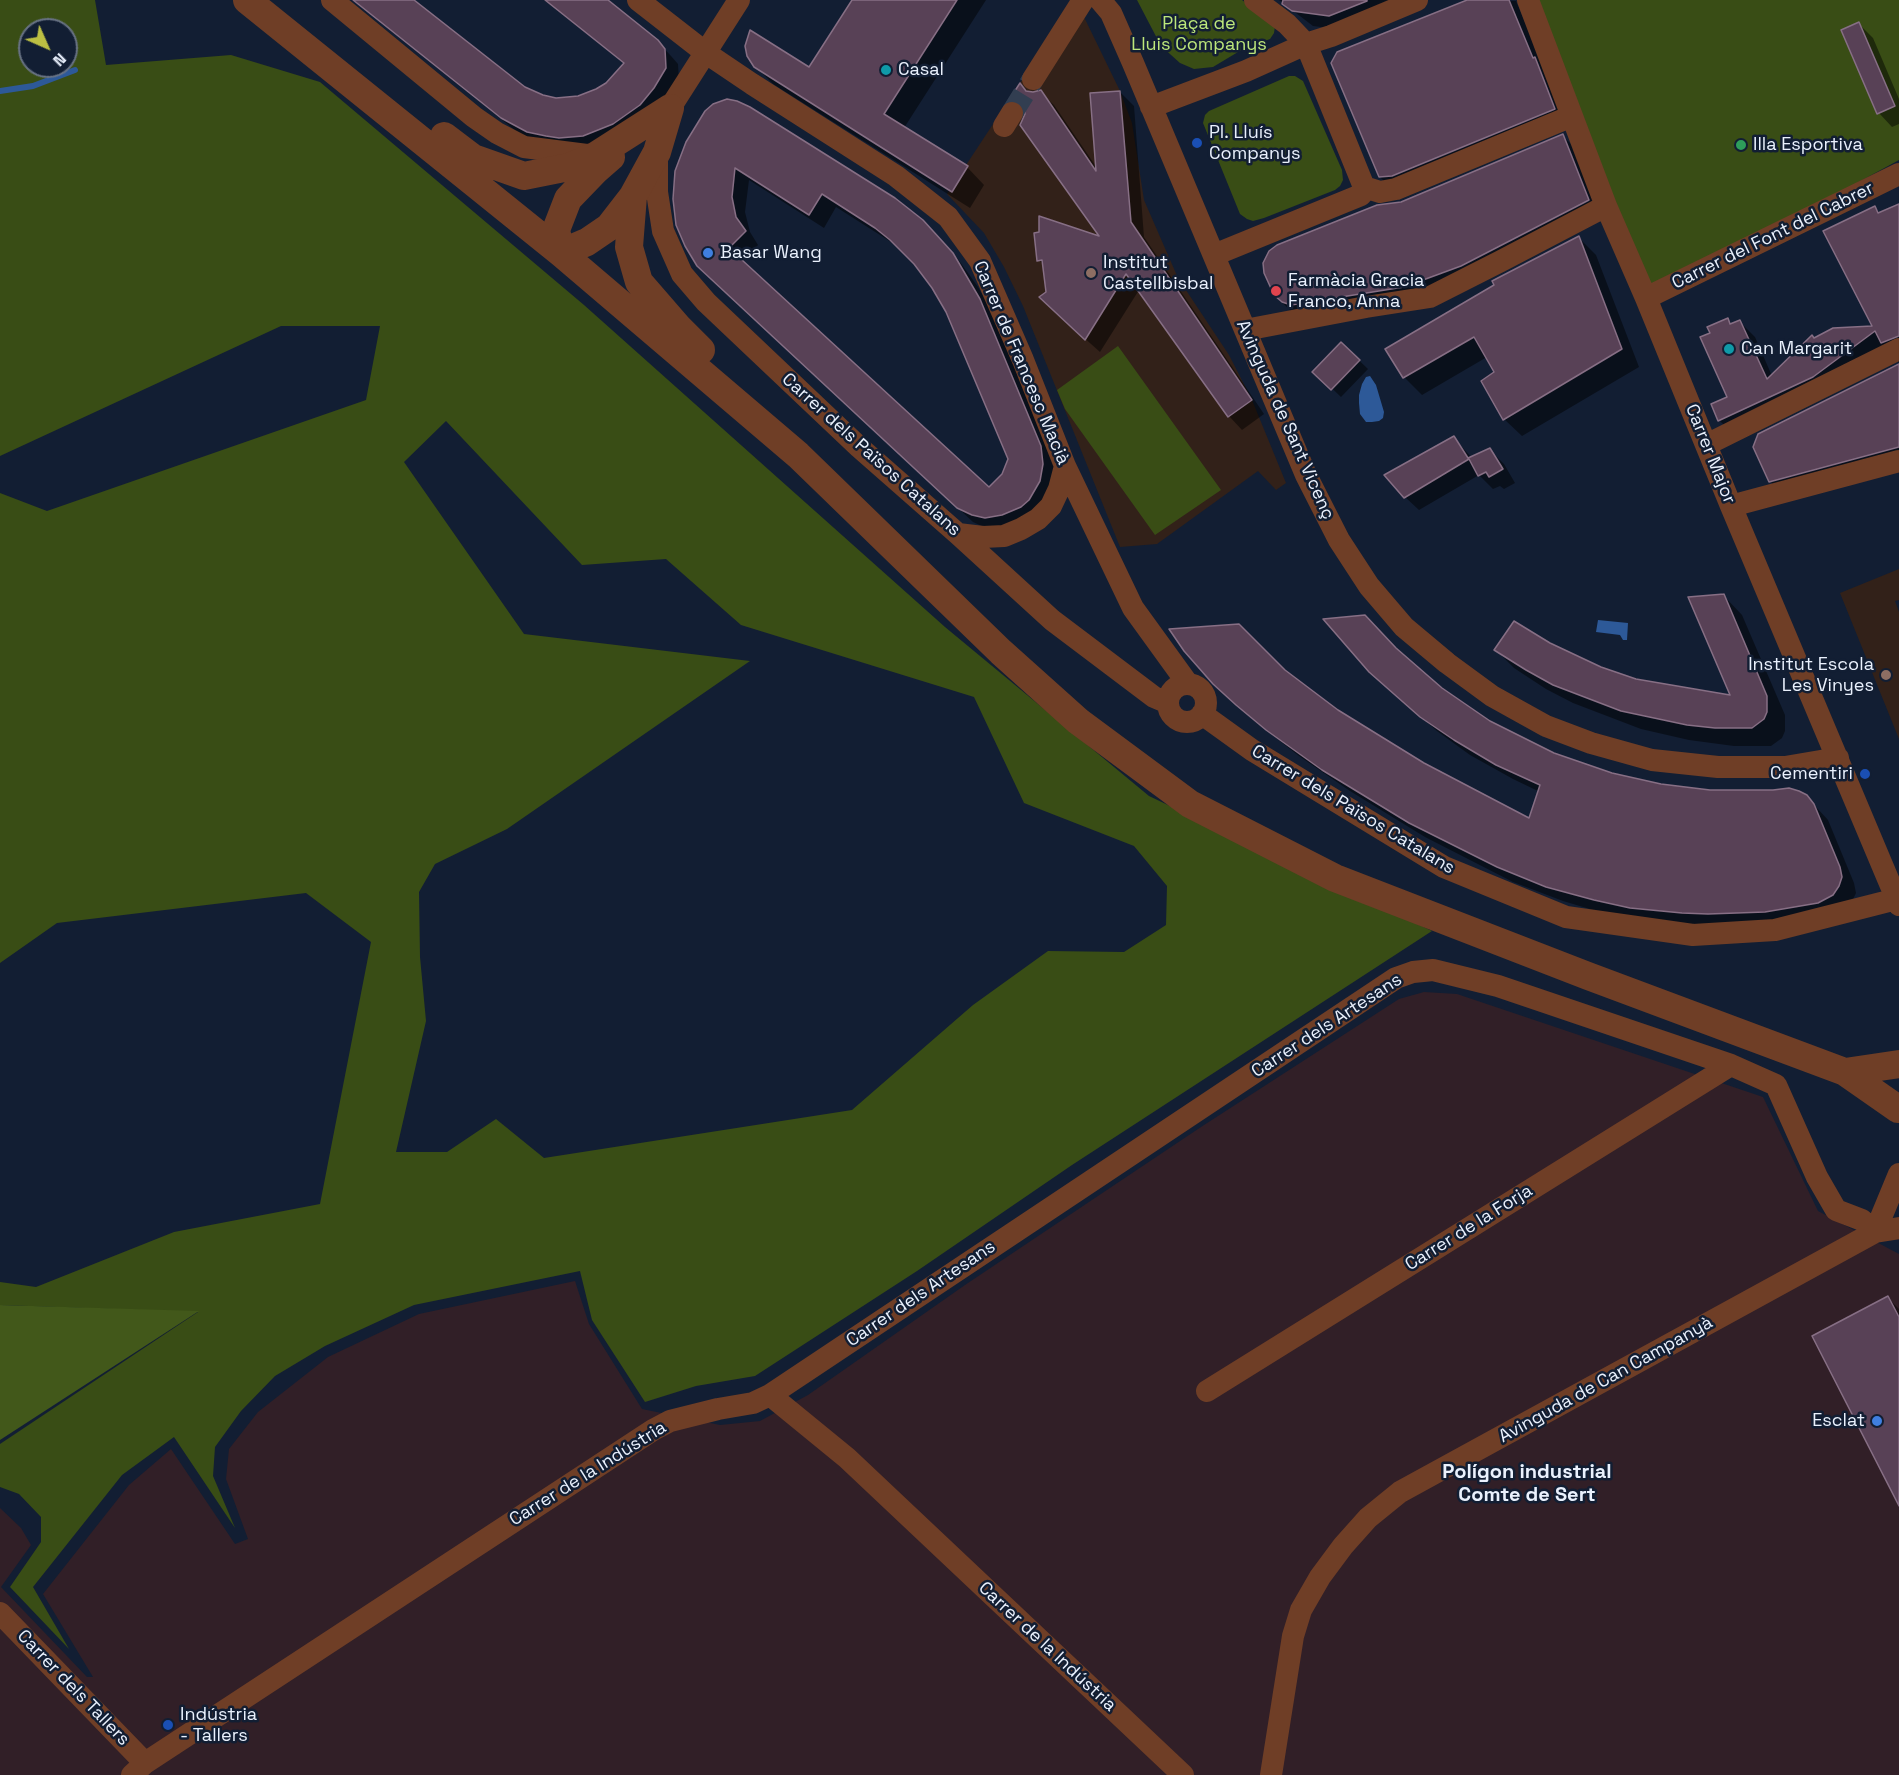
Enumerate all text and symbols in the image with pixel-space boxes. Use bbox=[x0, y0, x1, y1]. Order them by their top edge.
park label: Plaça de Lluis Companys bbox=[1131, 13, 1267, 56]
north arrow bbox=[18, 18, 78, 78]
text: N bbox=[48, 48, 71, 71]
place label: Casal bbox=[898, 59, 944, 81]
marker: Casal bbox=[879, 63, 893, 77]
place label: Pl. Lluís Companys bbox=[1209, 122, 1300, 164]
place label: Illa Esportiva bbox=[1753, 134, 1863, 156]
marker: Pl. Lluís Companys bbox=[1190, 136, 1204, 150]
marker: Illa Esportiva bbox=[1734, 138, 1748, 152]
street label: Carrer del Font del Cabrer bbox=[1669, 178, 1877, 294]
place label: Basar Wang bbox=[720, 242, 822, 264]
marker: Basar Wang bbox=[701, 246, 715, 260]
place label: Institut Castellbisbal bbox=[1103, 252, 1213, 294]
street label: Carrer de Francesc Macià bbox=[968, 258, 1074, 468]
marker: Institut Castellbisbal bbox=[1084, 266, 1098, 280]
place label: Farmàcia Gracia Franco, Anna bbox=[1288, 270, 1424, 312]
marker: Farmàcia Gracia Franco, Anna bbox=[1269, 284, 1283, 298]
street label: Avinguda de Sant Vicenç bbox=[1231, 317, 1339, 523]
place label: Can Margarit bbox=[1741, 338, 1852, 360]
marker: Can Margarit bbox=[1722, 342, 1736, 356]
street label: Carrer dels Països Catalans bbox=[777, 369, 965, 541]
street label: Carrer Major bbox=[1680, 401, 1740, 507]
place label: Institut Escola Les Vinyes bbox=[1748, 654, 1874, 696]
marker: Institut Escola Les Vinyes bbox=[1879, 668, 1893, 682]
street label: Carrer dels Països Catalans bbox=[1247, 741, 1459, 879]
place label: Cementiri bbox=[1770, 763, 1853, 785]
marker: Cementiri bbox=[1858, 767, 1872, 781]
street label: Carrer dels Artesans bbox=[1248, 969, 1406, 1083]
street label: Carrer de la Forja bbox=[1401, 1180, 1537, 1276]
street label: Carrer dels Artesans bbox=[842, 1236, 1000, 1352]
street label: Avinguda de Can Campanyà bbox=[1495, 1312, 1717, 1448]
place label: Esclat bbox=[1812, 1410, 1865, 1432]
marker: Esclat bbox=[1870, 1414, 1884, 1428]
street label: Carrer de la Indústria bbox=[506, 1417, 670, 1531]
district label: Polígon industrial Comte de Sert bbox=[1442, 1461, 1612, 1508]
street label: Carrer de la Indústria bbox=[974, 1578, 1120, 1716]
street label: Carrer dels Tallers bbox=[12, 1625, 134, 1751]
place label: Indústria - Tallers bbox=[180, 1704, 257, 1746]
marker: Indústria - Tallers bbox=[161, 1718, 175, 1732]

